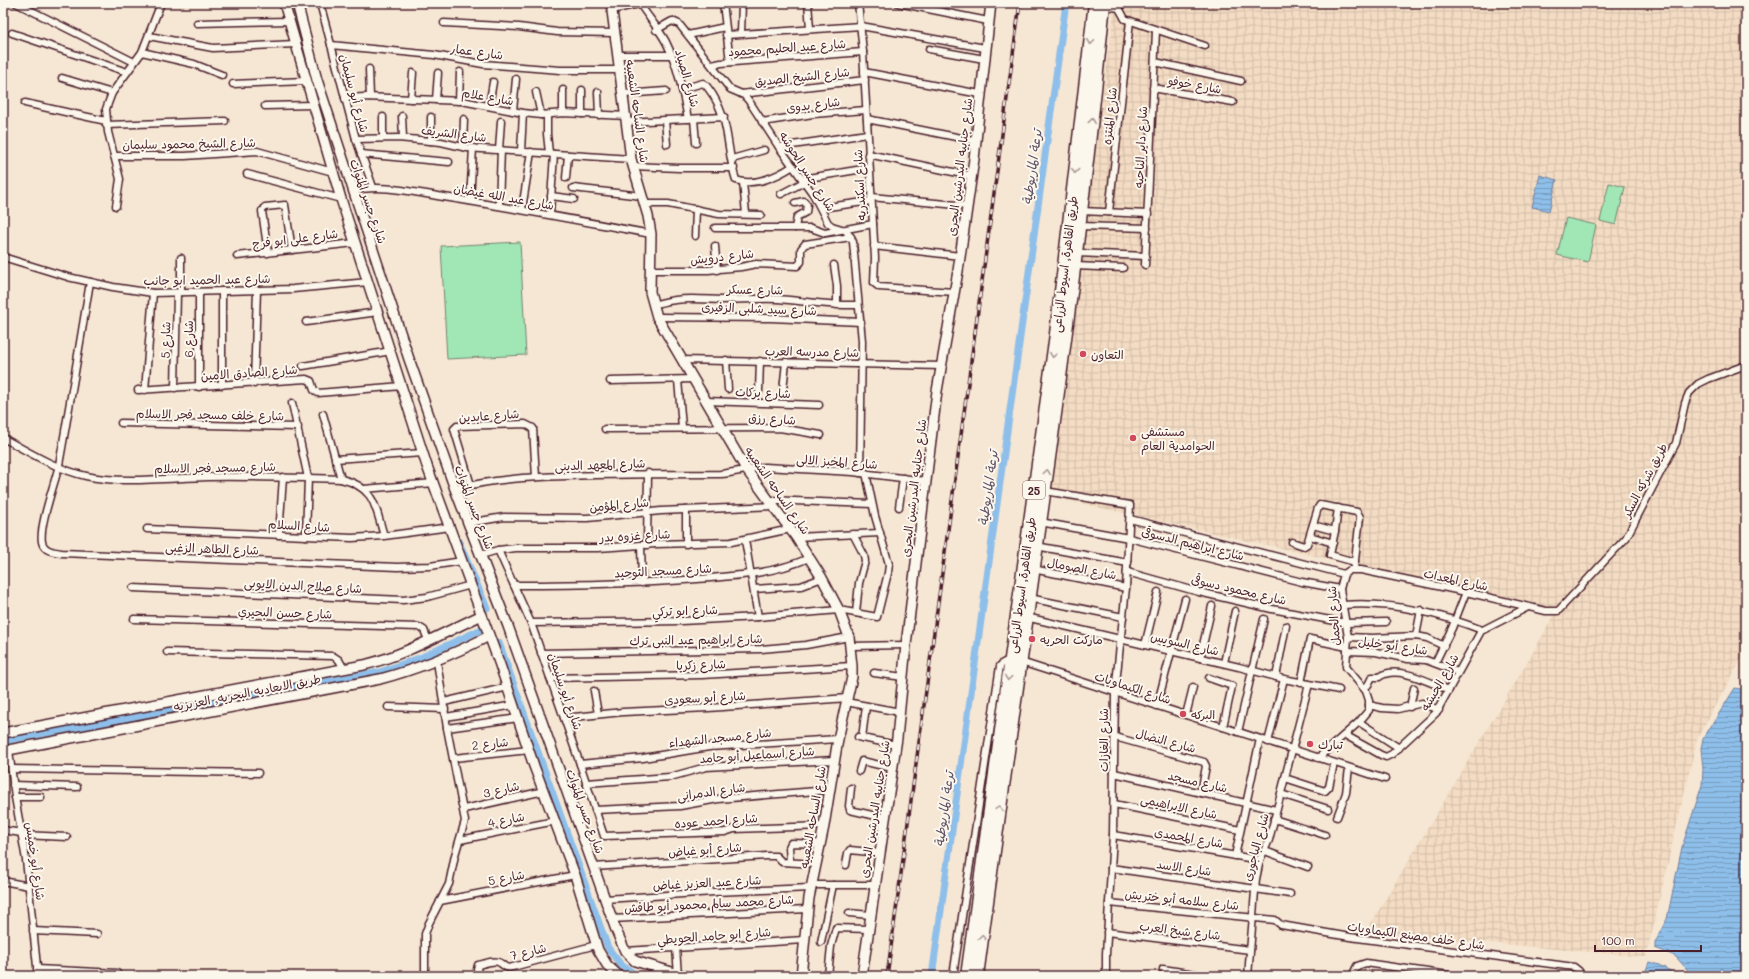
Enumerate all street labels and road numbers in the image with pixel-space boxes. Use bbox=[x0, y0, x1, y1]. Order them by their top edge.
street label: شارع عبد الحليم محمود bbox=[728, 35, 847, 61]
street label: شارع عمار bbox=[449, 39, 504, 65]
street label: شارع الصياد bbox=[670, 47, 704, 109]
street label: شارع أبو سليمان bbox=[335, 52, 373, 135]
street label: شارع الساحه الشعبيه bbox=[621, 59, 653, 164]
street label: شارع الشيخ الصديق bbox=[754, 63, 851, 91]
street label: شارع خوفو bbox=[1166, 71, 1223, 99]
street label: شارع علام bbox=[460, 84, 515, 110]
street label: شارع المنتزه bbox=[1098, 87, 1122, 146]
street label: شارع بدوى bbox=[785, 93, 841, 117]
street label: شارع جنابيه البدرشين البحرى bbox=[943, 97, 977, 237]
street label: شارع داير الناحيه bbox=[1130, 106, 1152, 189]
street label: شارع الشريف bbox=[420, 121, 488, 147]
street label: شارع جسر الحوشه bbox=[774, 128, 840, 215]
street label: شارع الشيخ محمود سليمان bbox=[122, 134, 256, 154]
street label: شارع اسكندريه bbox=[849, 149, 871, 221]
street label: شارع جسر المنوات bbox=[345, 156, 391, 246]
street label: شارع عبد الله غيضان bbox=[452, 179, 555, 215]
street label: طريق القاهرة, اسيوط الزراعى bbox=[1048, 195, 1081, 333]
street label: شارع على ابو فرج bbox=[251, 225, 339, 253]
street label: شارع درويش bbox=[689, 245, 755, 269]
street label: شارع عبد الحميد ابو جانب bbox=[143, 270, 271, 290]
street label: شارع عسكر bbox=[726, 280, 783, 299]
street label: شارع سيد شلبى الزفيرى bbox=[701, 298, 817, 320]
street label: شارع 6 bbox=[180, 320, 198, 358]
street label: شارع 5 bbox=[157, 321, 175, 359]
street label: شارع مدرسه العرب bbox=[765, 342, 859, 362]
street label: شارع الصادق الامين bbox=[200, 361, 298, 385]
street label: شارع بركات bbox=[735, 383, 791, 403]
street label: شارع خلف مسجد فجر الاسلام bbox=[136, 405, 284, 425]
street label: شارع عابدين bbox=[458, 405, 520, 427]
street label: شارع رزق bbox=[748, 408, 796, 430]
street label: شارع جنابيه البدرشين البحرى bbox=[897, 418, 931, 558]
street label: طريق شركه السكر bbox=[1617, 440, 1670, 521]
street label: شارع الساحه الشعبيه bbox=[740, 443, 814, 538]
street label: شارع المخبز الالى bbox=[796, 450, 878, 474]
street label: شارع المعهد الدينى bbox=[554, 454, 646, 476]
street label: شارع مسجد فجر الاسلام bbox=[154, 458, 276, 478]
street label: شارع جسر المنوات bbox=[450, 463, 498, 552]
road number: 25 bbox=[1023, 481, 1045, 499]
street label: شارع المؤمن bbox=[589, 493, 650, 517]
street label: شارع السلام bbox=[268, 515, 330, 537]
street label: طريق القاهرة, اسيوط الزراعى bbox=[1004, 516, 1039, 654]
street label: شارع ابراهيم الدسوقى bbox=[1140, 523, 1246, 565]
street label: شارع غزوه بدر bbox=[598, 525, 671, 547]
street label: شارع الطاهر الزغبى bbox=[165, 538, 259, 560]
street label: شارع الصومال bbox=[1045, 553, 1118, 585]
street label: شارع مسجد التوحيد bbox=[614, 559, 712, 583]
street label: شارع المعدات bbox=[1422, 564, 1490, 596]
street label: شارع محمود دسوقى bbox=[1189, 570, 1288, 610]
street label: شارع صلاح الدين الايوبى bbox=[243, 574, 362, 598]
street label: شارع الجمل bbox=[1323, 585, 1345, 646]
street label: شارع ابو تركي bbox=[652, 601, 718, 623]
street label: شارع حسن البحيري bbox=[237, 602, 332, 624]
street label: شارع السويس bbox=[1149, 627, 1221, 661]
street label: شارع ابراهيم عبد النبى ترك bbox=[629, 630, 763, 650]
street label: شارع أبو خليل bbox=[1357, 632, 1429, 660]
street label: شارع أبو سليمان bbox=[543, 650, 587, 732]
street label: شارع الحبشه bbox=[1416, 650, 1464, 715]
street label: شارع زكريا bbox=[676, 655, 726, 675]
street label: شارع الكيماويات bbox=[1092, 667, 1173, 709]
street label: طريق الابعاديه البحريه, العزيزيه bbox=[172, 670, 322, 715]
street label: شارع أبو سعودى bbox=[664, 687, 746, 709]
street label: شارع الغازات bbox=[1095, 708, 1113, 772]
street label: شارع مسجد الشهداء bbox=[668, 724, 772, 752]
street label: شارع النضال bbox=[1134, 724, 1198, 758]
street label: شارع 2 bbox=[471, 733, 509, 755]
street label: شارع جنابيه البدرشين البحرى bbox=[855, 739, 895, 879]
street label: شارع اسماعيل أبو حامد bbox=[699, 742, 815, 768]
street label: شارع الساحه الشعبيه bbox=[795, 765, 831, 870]
street label: شارع مسجد bbox=[1166, 766, 1229, 798]
street label: شارع جسر المنوات bbox=[561, 767, 609, 856]
street label: شارع 3 bbox=[481, 777, 521, 803]
street label: شارع الدمرانى bbox=[676, 778, 746, 806]
street label: شارع الابراهيمى bbox=[1139, 790, 1219, 824]
street label: شارع 4 bbox=[486, 808, 526, 832]
street label: شارع احمد عوده bbox=[674, 809, 758, 833]
street label: شارع الباجورى bbox=[1238, 811, 1274, 883]
street label: شارع أبو خميس bbox=[21, 821, 49, 901]
street label: شارع المحمدى bbox=[1153, 823, 1225, 853]
street label: شارع أبو غياض bbox=[668, 838, 742, 862]
street label: شارع الاسد bbox=[1155, 855, 1213, 881]
street label: شارع 5 bbox=[486, 866, 526, 890]
street label: شارع عبد العزيز غياض bbox=[652, 871, 762, 895]
street label: شارع سلامه أبو ختريش bbox=[1124, 885, 1240, 915]
street label: شارع محمد سالم محمود أبو طافش bbox=[624, 891, 794, 918]
street label: شارع شيخ العرب bbox=[1138, 917, 1221, 945]
street label: شارع خلف مصنع الكيماويات bbox=[1346, 917, 1486, 955]
street label: شارع ابو حامد الحويطي bbox=[657, 923, 772, 951]
street label: شارع 7 bbox=[508, 939, 548, 965]

